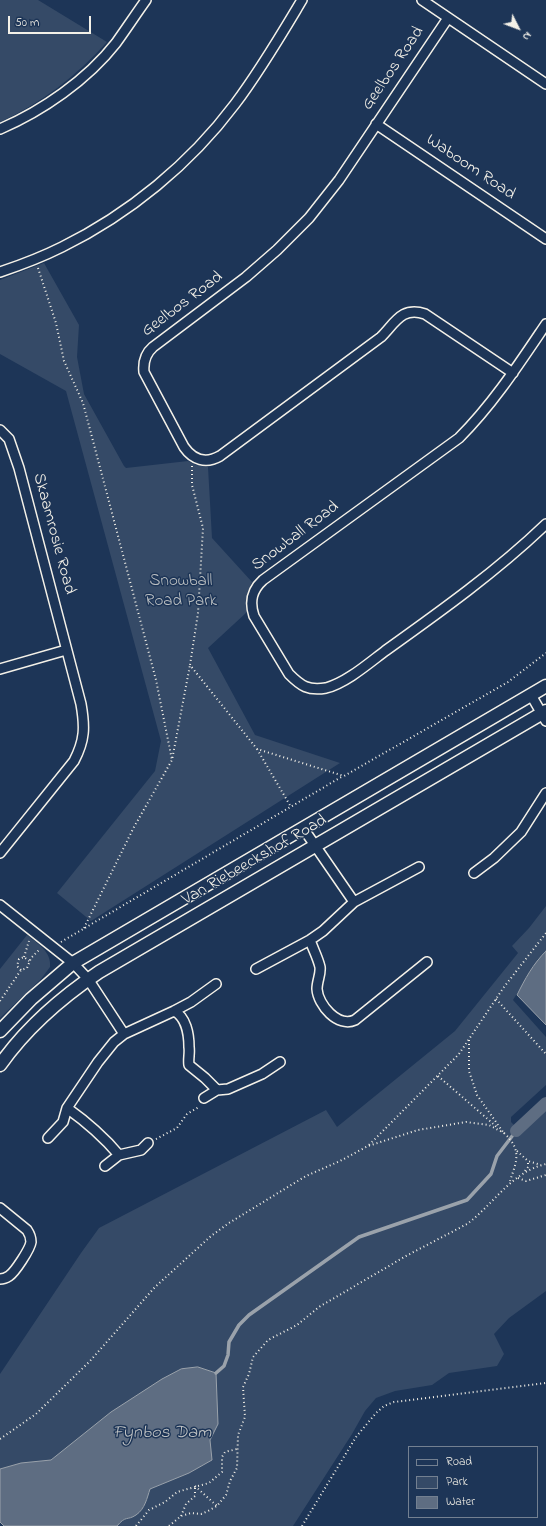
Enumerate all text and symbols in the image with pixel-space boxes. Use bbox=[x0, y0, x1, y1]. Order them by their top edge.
scale bar bbox=[10, 8, 93, 34]
north arrow bbox=[498, 8, 538, 48]
text: 50 m bbox=[15, 14, 39, 32]
street label: Geelbos Road bbox=[359, 23, 429, 115]
text: N bbox=[518, 28, 535, 44]
street label: Waboom Road bbox=[421, 131, 519, 205]
street label: Geelbos Road bbox=[138, 268, 228, 342]
street label: Skaamrosie Road bbox=[27, 471, 79, 597]
street label: Snowball Road bbox=[248, 498, 344, 576]
park label: Snowball Road Park bbox=[145, 572, 217, 612]
street label: Van Riebeeckshof Road bbox=[179, 811, 331, 911]
water label: Fynbos Dam bbox=[113, 1423, 211, 1445]
legend bbox=[408, 1446, 538, 1518]
text: Road bbox=[446, 1453, 472, 1471]
text: Park bbox=[446, 1473, 468, 1491]
text: Water bbox=[446, 1493, 475, 1511]

